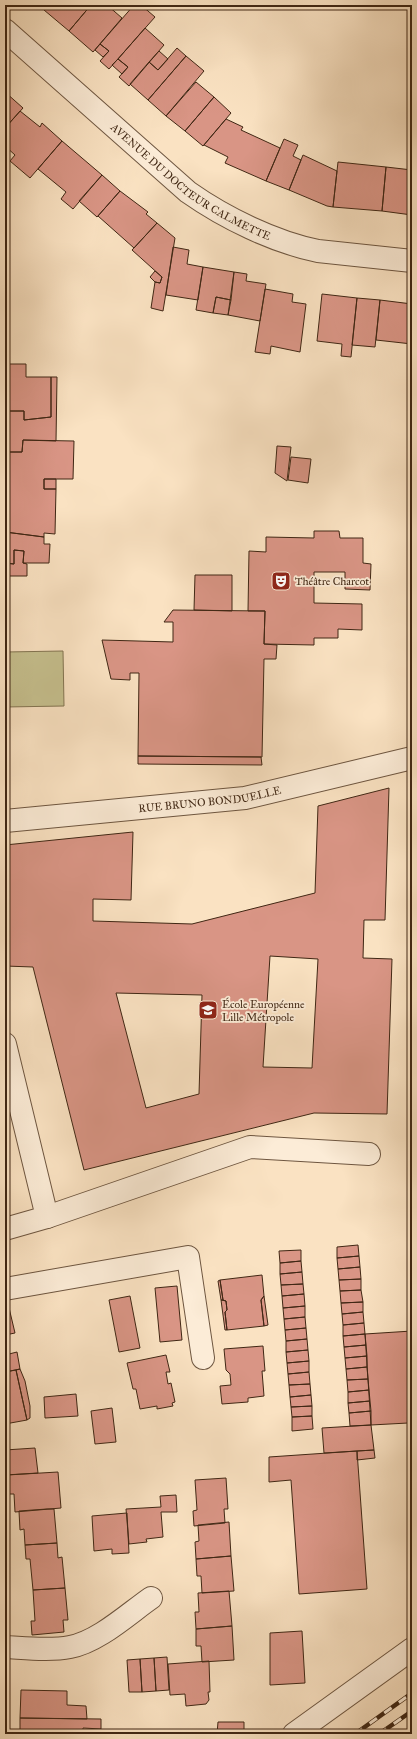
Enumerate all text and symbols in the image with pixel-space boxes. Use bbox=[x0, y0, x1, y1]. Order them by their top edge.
street label: AVENUE DU DOCTEUR CALMETTE bbox=[107, 120, 273, 243]
theatre icon: Théâtre Charcot bbox=[270, 570, 292, 592]
place label: Théâtre Charcot bbox=[295, 575, 369, 588]
street label: RUE BRUNO BONDUELLE bbox=[138, 784, 283, 815]
place label: École Européenne Lille Métropole bbox=[222, 997, 305, 1024]
school or university icon: École Européenne Lille Métropole bbox=[197, 999, 219, 1021]

